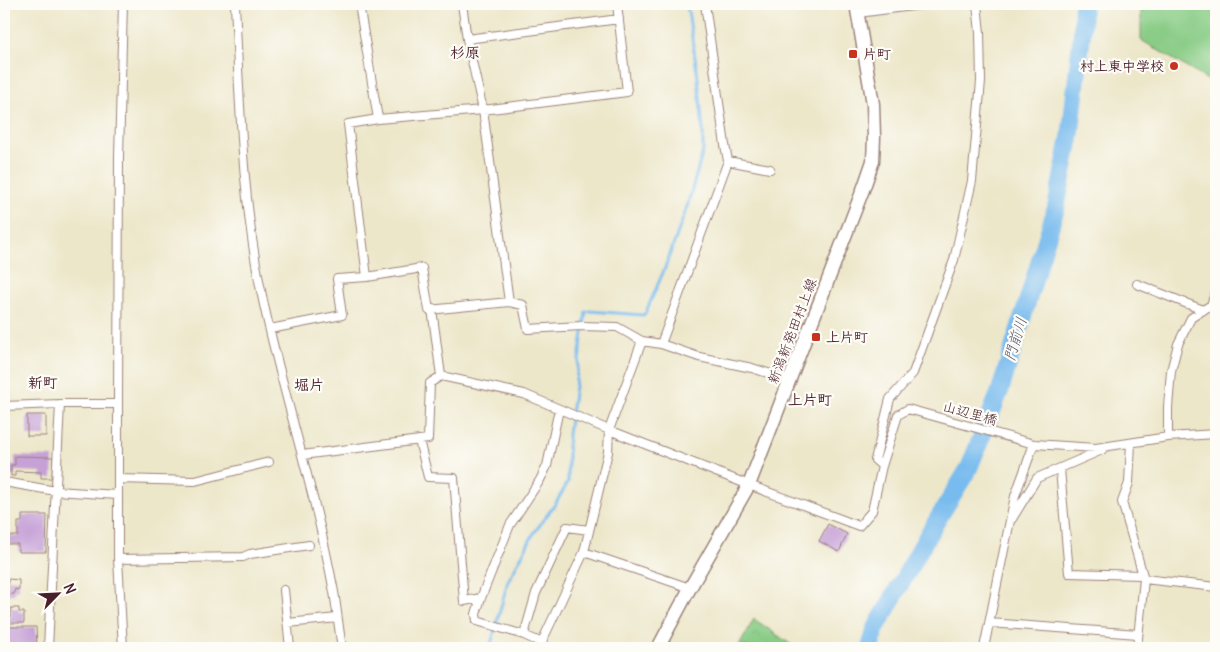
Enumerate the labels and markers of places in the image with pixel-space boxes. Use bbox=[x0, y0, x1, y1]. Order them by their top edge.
place label: 片町 bbox=[863, 45, 891, 63]
marker: 片町 bbox=[847, 48, 859, 60]
place label: 村上東中学校 bbox=[1080, 57, 1164, 75]
marker: 村上東中学校 bbox=[1168, 60, 1180, 72]
place label: 上片町 bbox=[826, 328, 868, 346]
marker: 上片町 bbox=[810, 331, 822, 343]

